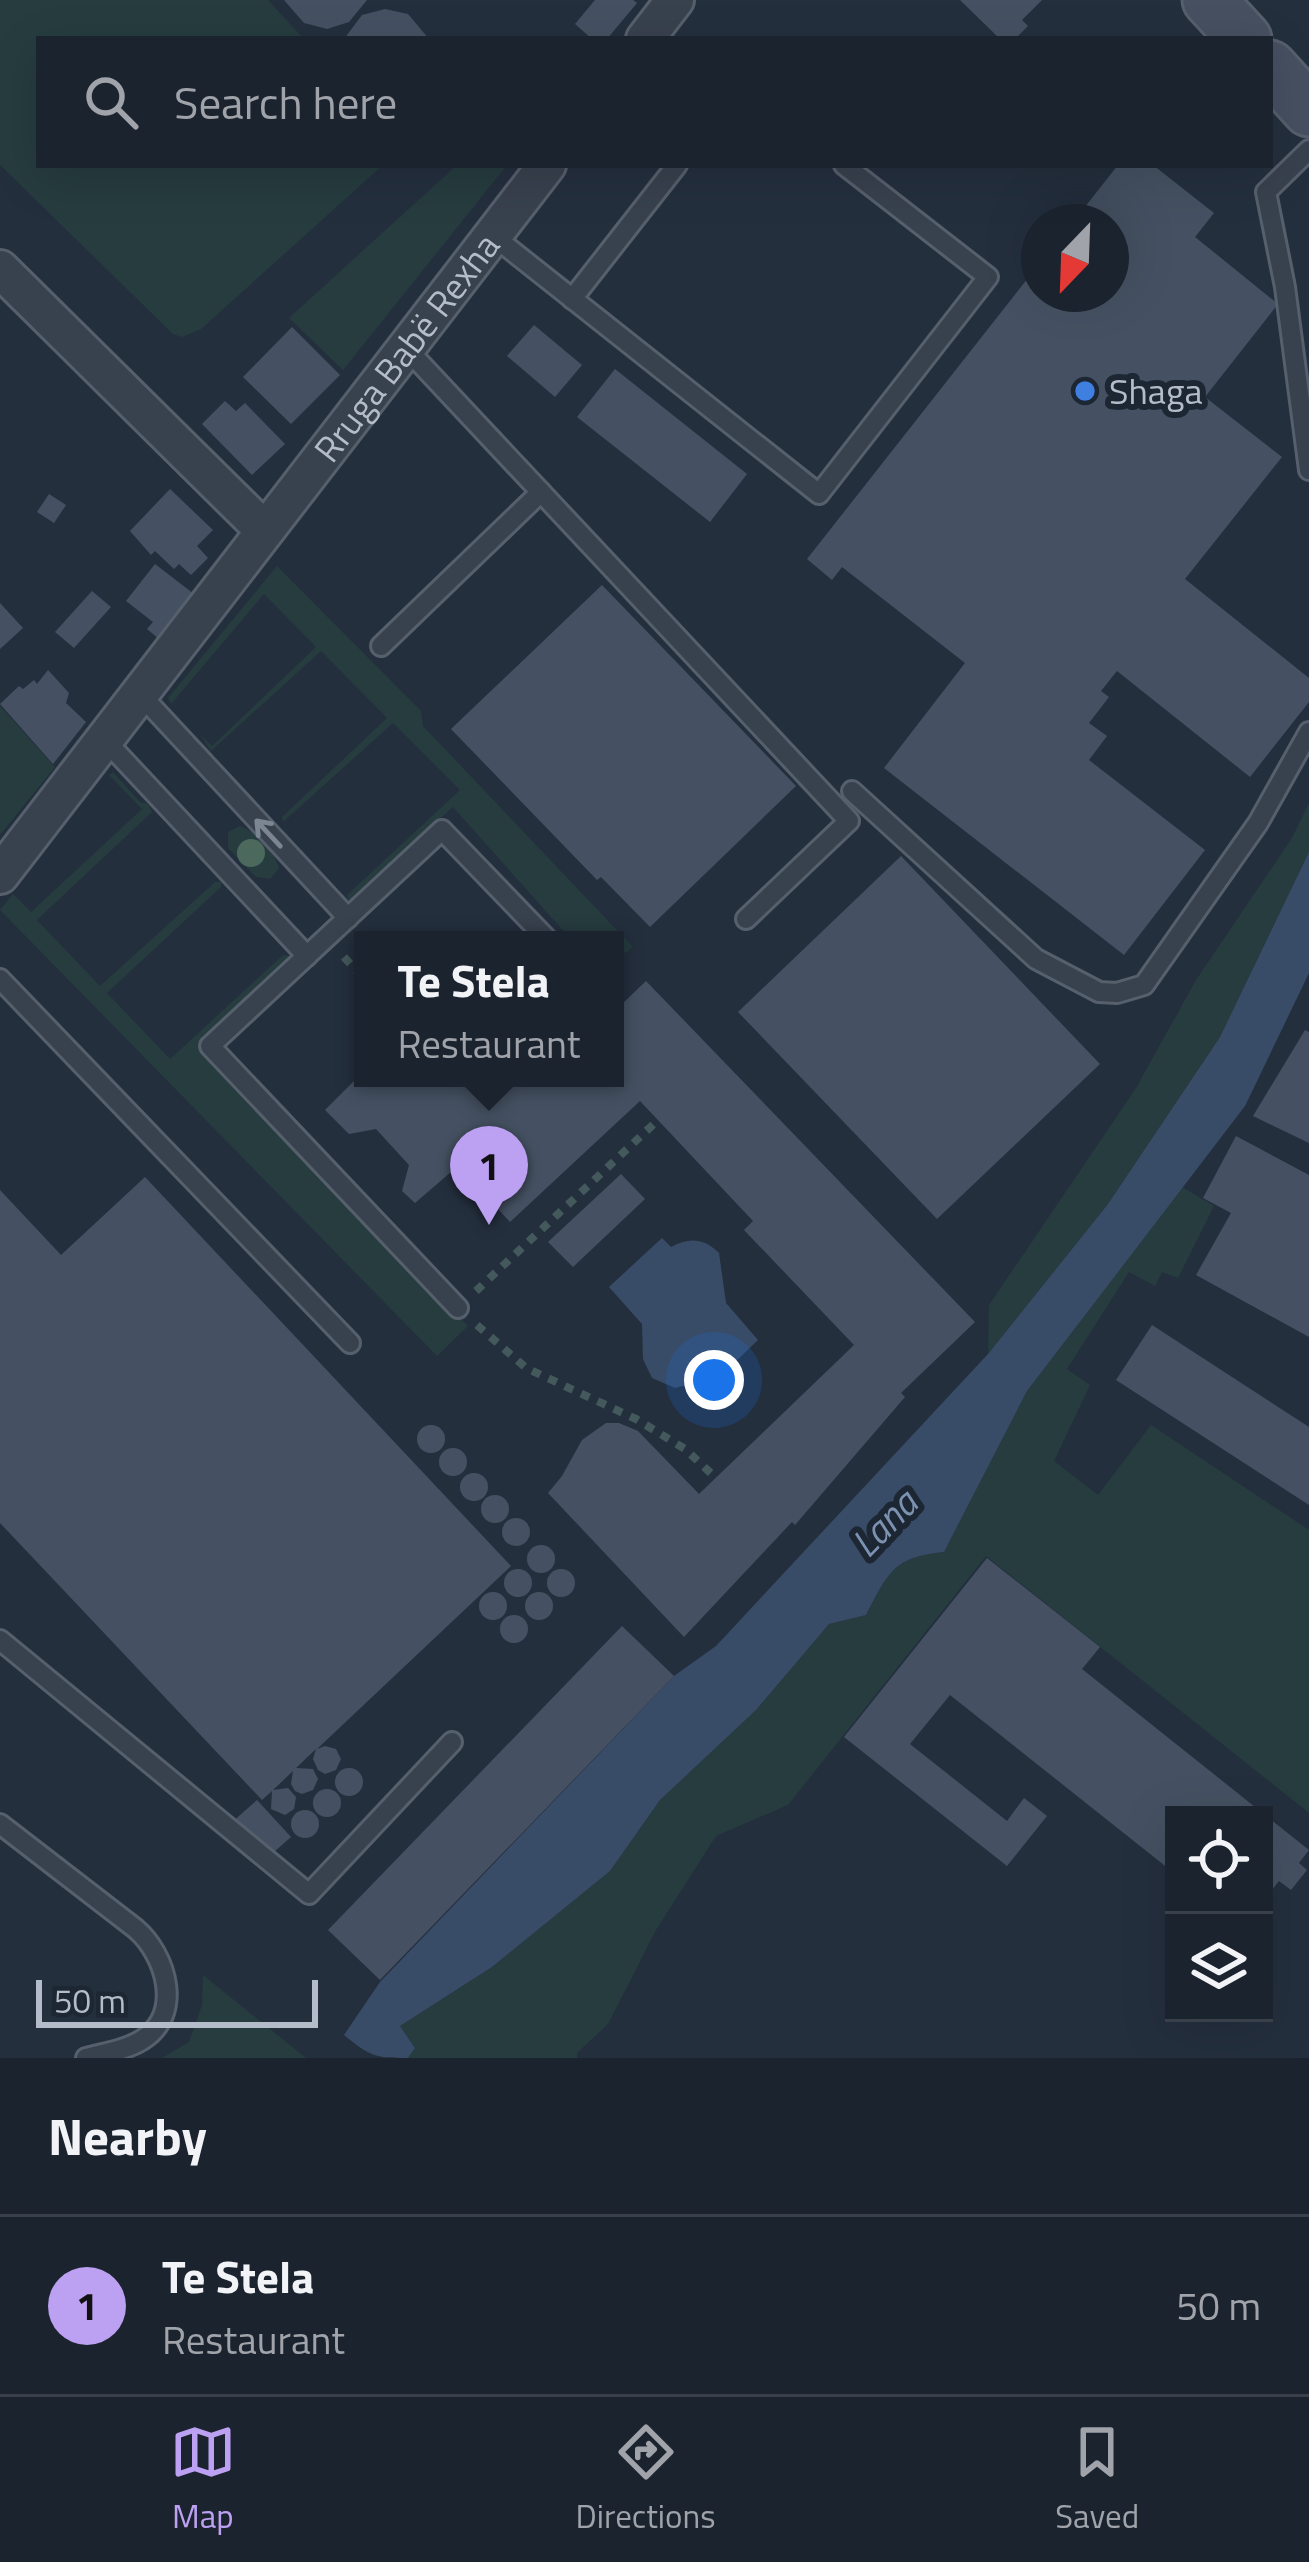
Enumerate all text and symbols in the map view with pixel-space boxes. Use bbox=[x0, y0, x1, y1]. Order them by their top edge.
search box bbox=[36, 36, 1273, 168]
text: Search here bbox=[174, 68, 397, 136]
icon: search bbox=[78, 69, 144, 135]
north arrow bbox=[1021, 204, 1129, 312]
street label: Rruga Babë Rexha bbox=[300, 221, 512, 474]
place label: Shaga bbox=[1109, 363, 1202, 418]
marker: Shaga bbox=[1072, 378, 1098, 404]
one-way arrow bbox=[254, 818, 282, 848]
popup bbox=[354, 931, 624, 1087]
text: Te Stela bbox=[398, 946, 550, 1014]
text: Restaurant bbox=[398, 1014, 581, 1073]
pin: 1 bbox=[450, 1126, 528, 1225]
your location bbox=[684, 1350, 744, 1410]
water label: Lana bbox=[836, 1473, 933, 1570]
map controls bbox=[1165, 1806, 1273, 2022]
button: locate bbox=[1165, 1806, 1273, 1914]
button: layers bbox=[1165, 1914, 1273, 2022]
scale bar bbox=[36, 1974, 318, 2027]
text: 50 m bbox=[54, 1976, 126, 2026]
text: Nearby bbox=[48, 2097, 207, 2175]
text: Te Stela bbox=[162, 2242, 314, 2310]
text: 1 bbox=[76, 2276, 98, 2335]
text: 50 m bbox=[1176, 2276, 1261, 2335]
text: Restaurant bbox=[162, 2310, 345, 2369]
tab: Map bbox=[170, 2419, 236, 2541]
tab: Directions bbox=[576, 2419, 715, 2541]
tab: Saved bbox=[1055, 2419, 1139, 2541]

